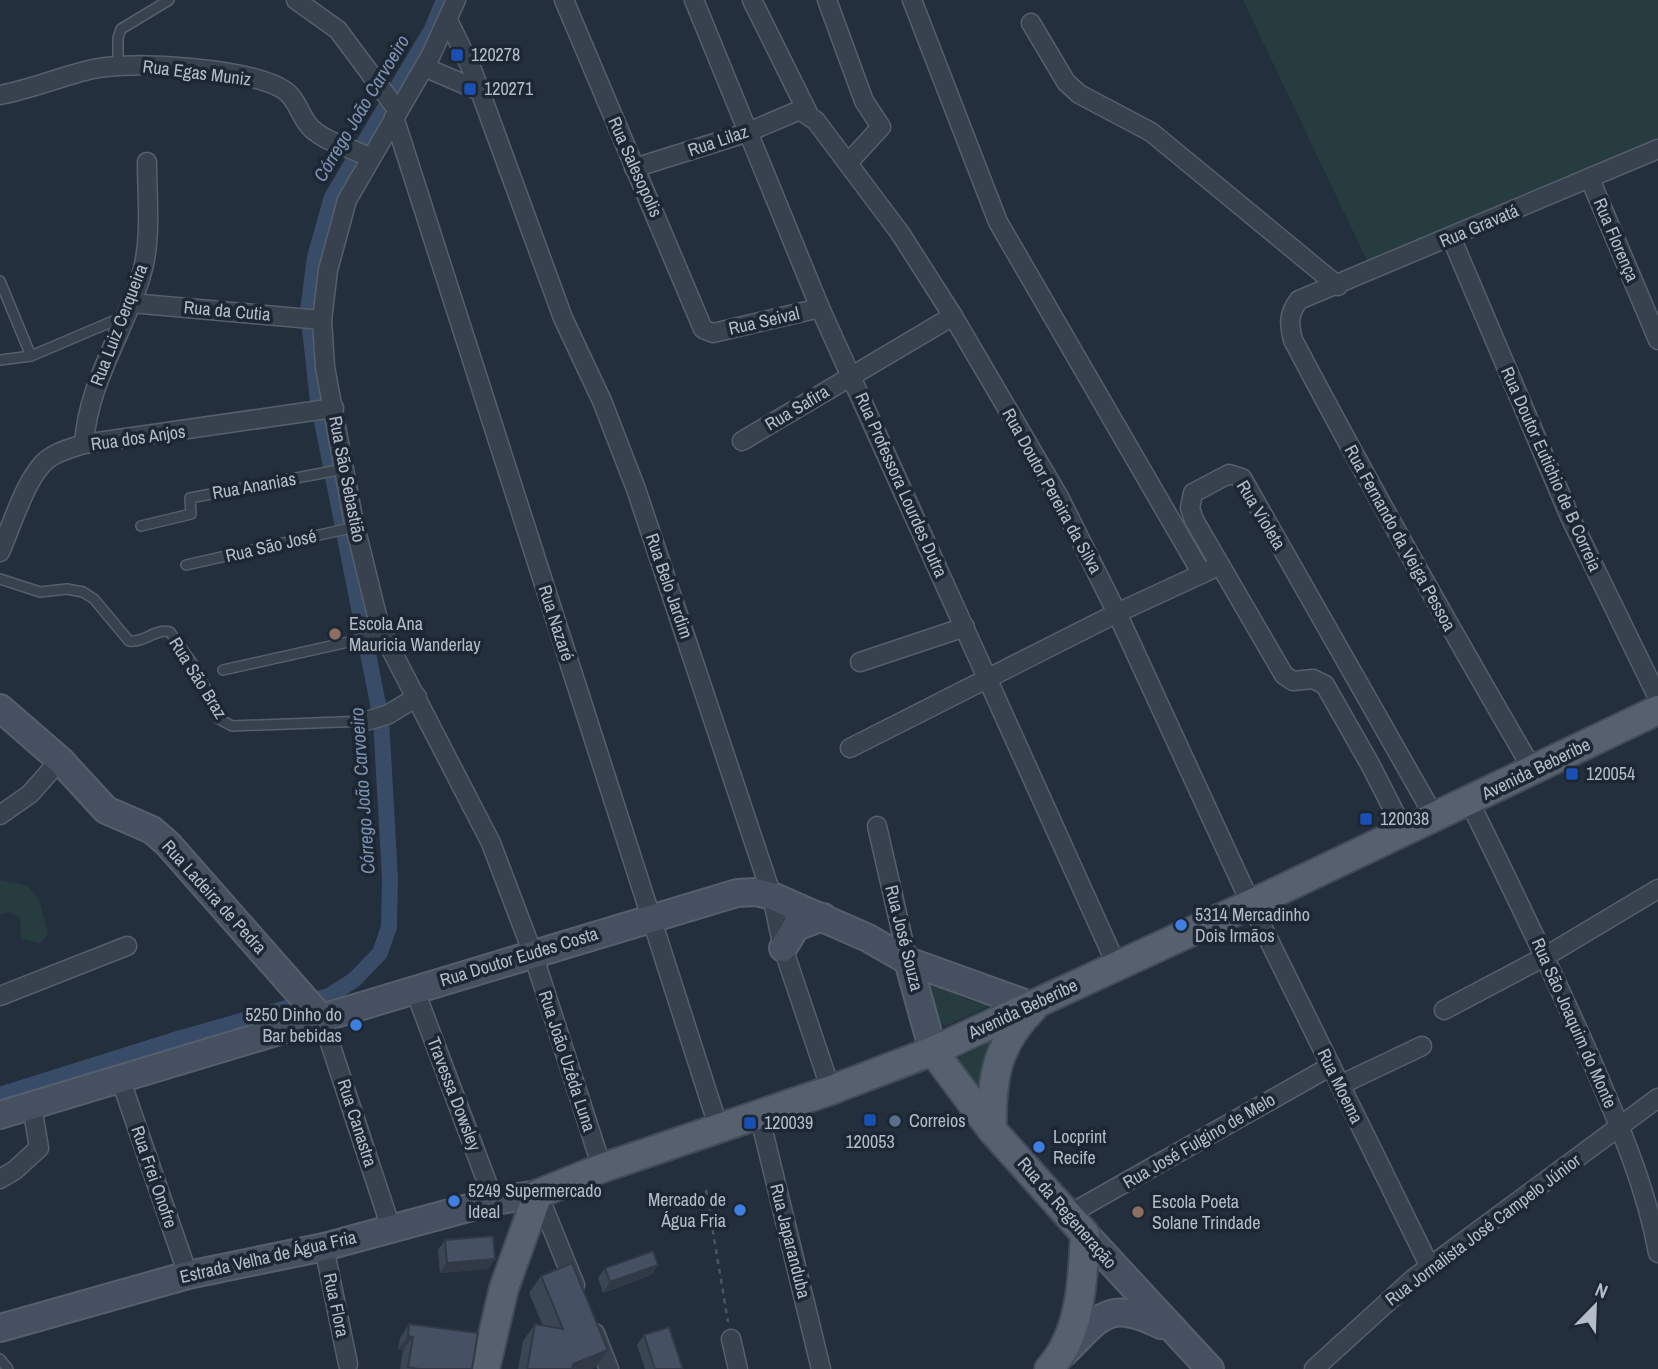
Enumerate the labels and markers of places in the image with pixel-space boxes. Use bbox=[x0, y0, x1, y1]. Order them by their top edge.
place label: 120278 bbox=[471, 42, 520, 67]
marker: 120278 bbox=[449, 47, 465, 63]
place label: 120271 bbox=[484, 76, 534, 101]
marker: 120271 bbox=[462, 81, 478, 97]
place label: Escola Ana Mauricia Wanderlay bbox=[349, 611, 481, 657]
marker: Escola Ana Mauricia Wanderlay bbox=[327, 626, 343, 642]
place label: 120054 bbox=[1586, 761, 1635, 786]
marker: 120054 bbox=[1564, 766, 1580, 782]
place label: 120038 bbox=[1380, 806, 1429, 831]
marker: 120038 bbox=[1358, 811, 1374, 827]
place label: 5314 Mercadinho Dois Irmãos bbox=[1195, 902, 1310, 948]
marker: 5314 Mercadinho Dois Irmãos bbox=[1173, 917, 1189, 933]
place label: 5250 Dinho do Bar bebidas bbox=[245, 1002, 342, 1048]
marker: 5250 Dinho do Bar bebidas bbox=[348, 1017, 364, 1033]
place label: Correios bbox=[909, 1108, 966, 1133]
place label: 120039 bbox=[764, 1110, 813, 1135]
marker: 120053 bbox=[862, 1112, 878, 1128]
marker: Correios bbox=[887, 1113, 903, 1129]
marker: 120039 bbox=[742, 1115, 758, 1131]
place label: Locprint Recife bbox=[1053, 1124, 1106, 1170]
place label: 120053 bbox=[845, 1129, 895, 1154]
marker: Locprint Recife bbox=[1031, 1139, 1047, 1155]
place label: 5249 Supermercado Ideal bbox=[468, 1178, 602, 1224]
place label: Mercado de Água Fria bbox=[648, 1187, 726, 1233]
place label: Escola Poeta Solane Trindade bbox=[1152, 1189, 1260, 1235]
marker: 5249 Supermercado Ideal bbox=[446, 1193, 462, 1209]
marker: Mercado de Água Fria bbox=[732, 1202, 748, 1218]
marker: Escola Poeta Solane Trindade bbox=[1130, 1204, 1146, 1220]

